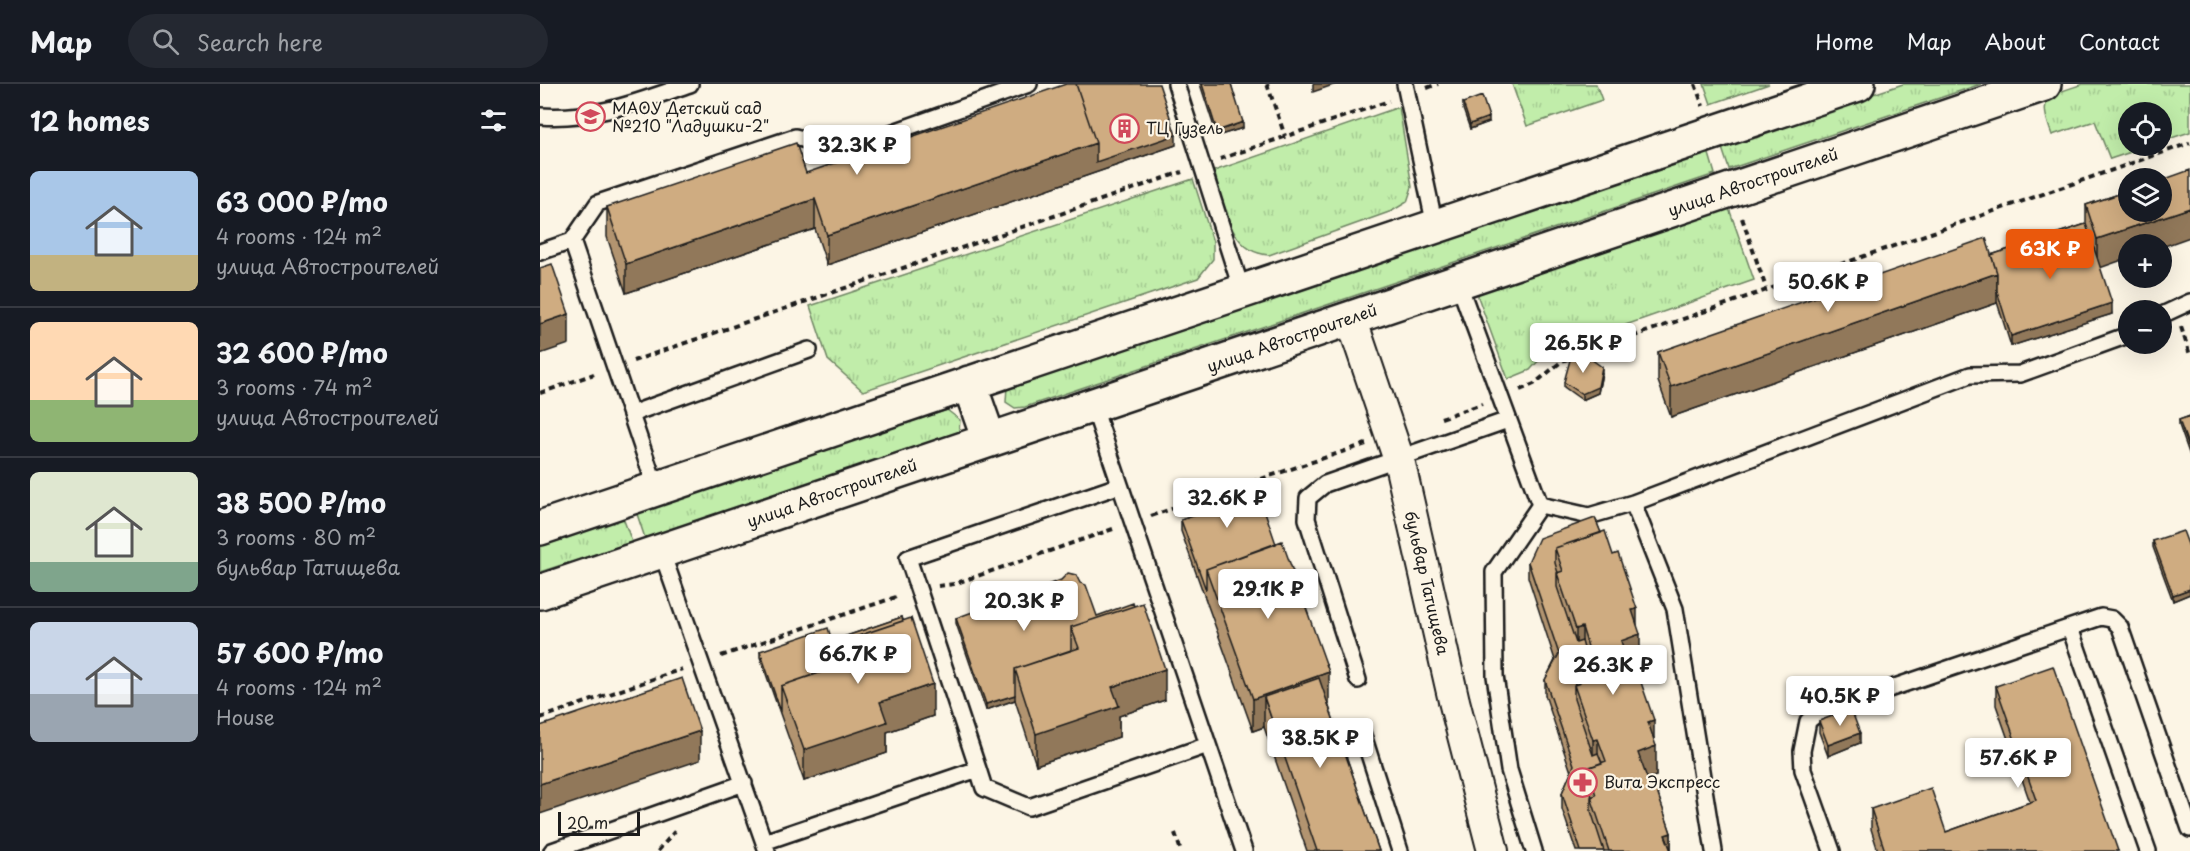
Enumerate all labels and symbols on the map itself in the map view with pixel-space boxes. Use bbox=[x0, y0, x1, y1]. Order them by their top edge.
place label: МАОУ Детский сад №210 "Ладушки-2" bbox=[612, 95, 769, 137]
school or university icon: МАОУ Детский сад №210 "Ладушки-2" bbox=[575, 101, 607, 133]
building icon: ТЦ Гузель bbox=[1109, 112, 1141, 144]
place label: ТЦ Гузель bbox=[1146, 115, 1223, 139]
pin: 32.3K ₽ bbox=[802, 125, 912, 176]
street label: улица Автостроителей bbox=[1664, 141, 1841, 221]
pin: 63K ₽ bbox=[2008, 229, 2092, 280]
pin: 50.6K ₽ bbox=[1773, 262, 1883, 313]
street label: улица Автостроителей bbox=[1203, 297, 1380, 377]
pin: 26.5K ₽ bbox=[1528, 323, 1638, 374]
street label: улица Автостроителей bbox=[743, 452, 920, 532]
pin: 32.6K ₽ bbox=[1172, 478, 1282, 529]
street label: бульвар Татищева bbox=[1400, 508, 1456, 657]
pin: 29.1K ₽ bbox=[1213, 569, 1323, 620]
pin: 20.3K ₽ bbox=[969, 581, 1079, 632]
pin: 66.7K ₽ bbox=[803, 634, 913, 685]
pin: 26.3K ₽ bbox=[1558, 645, 1668, 696]
pin: 40.5K ₽ bbox=[1785, 676, 1895, 727]
pin: 38.5K ₽ bbox=[1265, 718, 1375, 769]
pin: 57.6K ₽ bbox=[1963, 738, 2073, 789]
pharmacy icon: Вита Экспресс bbox=[1567, 766, 1599, 798]
place label: Вита Экспресс bbox=[1604, 769, 1720, 793]
scale bar bbox=[558, 809, 640, 836]

